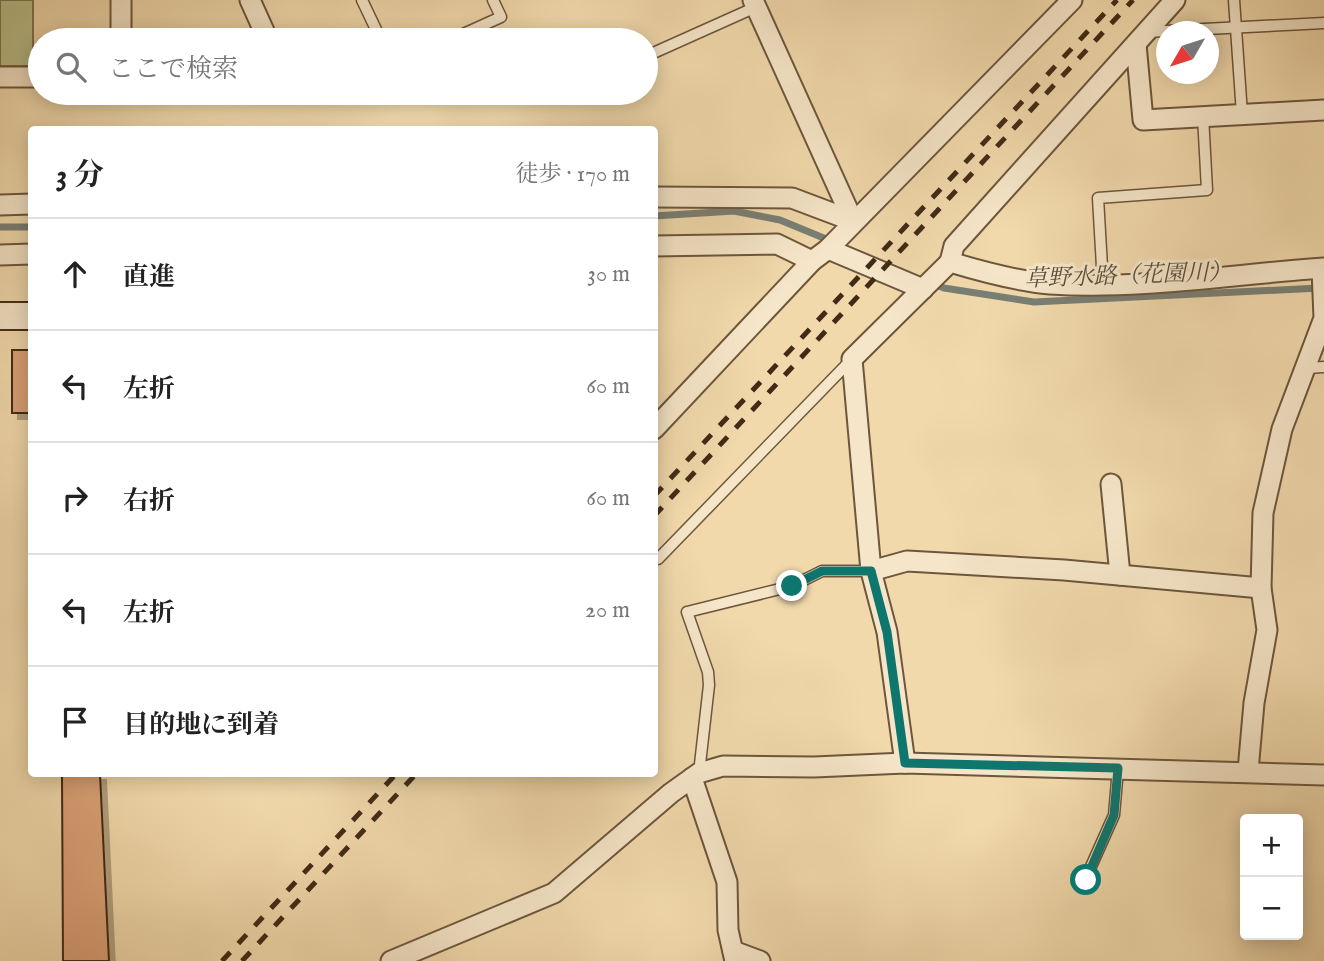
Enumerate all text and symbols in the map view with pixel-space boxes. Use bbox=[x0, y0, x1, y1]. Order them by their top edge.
north arrow bbox=[1156, 21, 1219, 84]
search box bbox=[28, 28, 658, 105]
icon: search bbox=[52, 48, 90, 86]
text: ここで検索 bbox=[108, 53, 238, 86]
text: 3 分 bbox=[56, 157, 104, 195]
text: 徒歩 · 170 m bbox=[515, 160, 630, 189]
icon: ahead bbox=[56, 255, 94, 293]
water label: 草野水路（花園川） bbox=[1024, 258, 1232, 294]
text: 30 m bbox=[587, 260, 630, 289]
text: 直進 bbox=[123, 261, 175, 294]
icon: left bbox=[56, 367, 94, 405]
text: 60 m bbox=[586, 372, 630, 401]
text: 左折 bbox=[123, 373, 175, 406]
icon: right bbox=[56, 479, 94, 517]
text: 60 m bbox=[586, 484, 630, 513]
text: 右折 bbox=[123, 485, 175, 518]
route end bbox=[776, 570, 807, 601]
icon: left bbox=[56, 591, 94, 629]
text: 20 m bbox=[585, 596, 630, 625]
text: 左折 bbox=[123, 597, 175, 630]
icon: arrive bbox=[56, 703, 94, 741]
text: 目的地に到着 bbox=[123, 709, 279, 742]
map controls bbox=[1240, 814, 1303, 940]
button: + bbox=[1240, 814, 1303, 877]
route start bbox=[1070, 864, 1101, 895]
button: − bbox=[1240, 877, 1303, 940]

